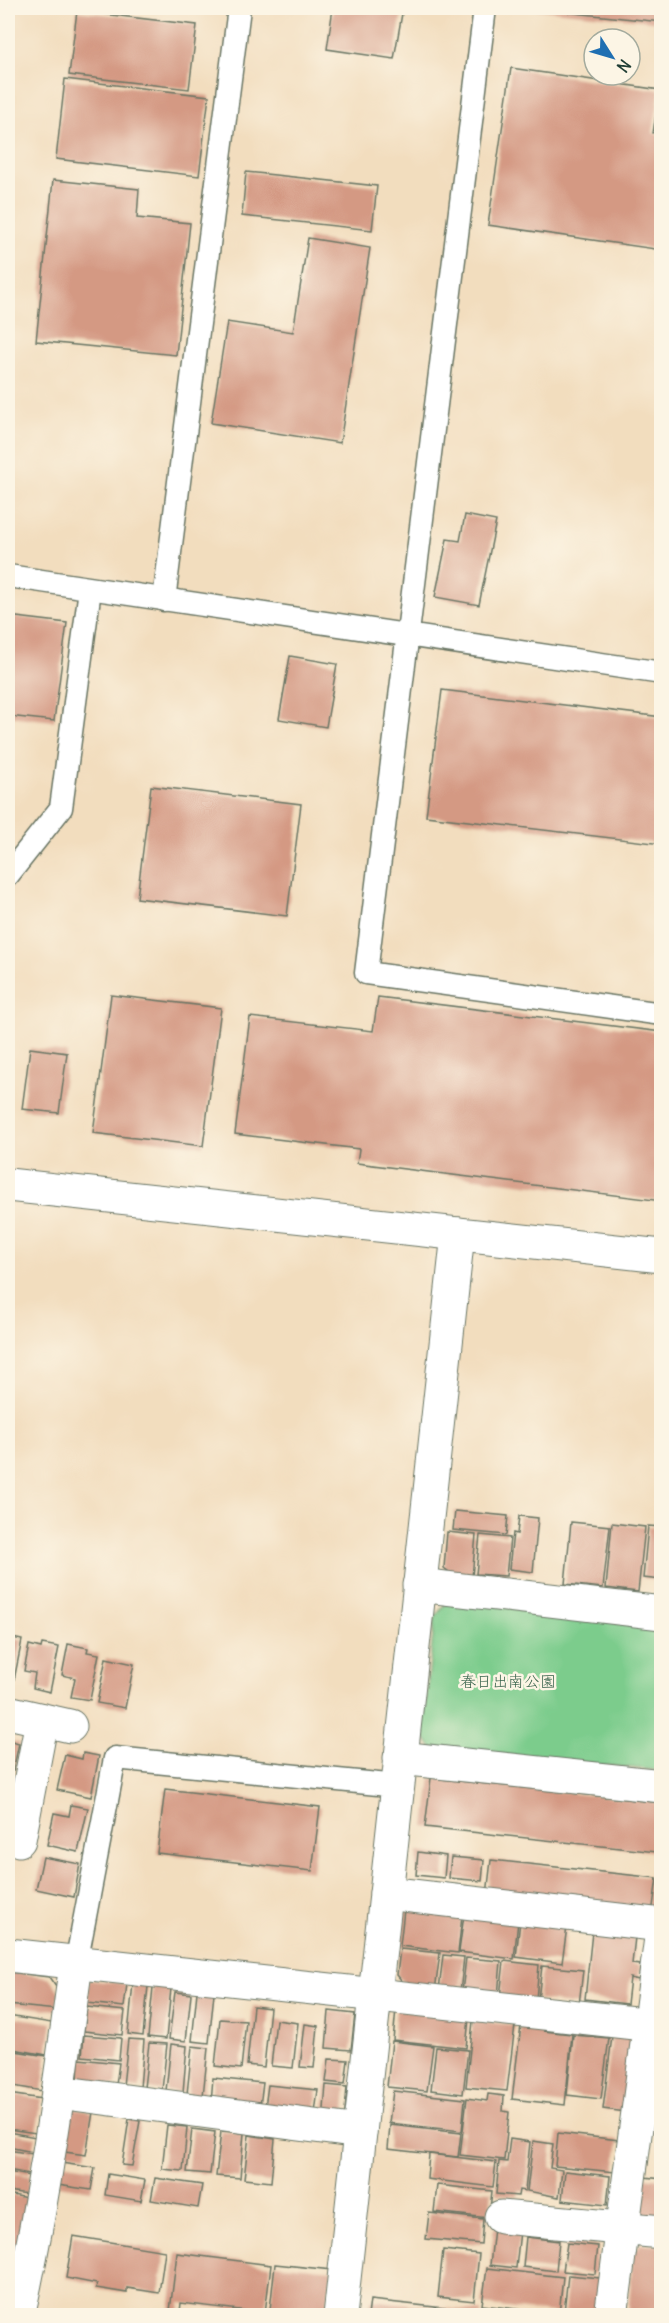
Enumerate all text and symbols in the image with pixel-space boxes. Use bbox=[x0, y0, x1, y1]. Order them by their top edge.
north arrow bbox=[582, 27, 642, 87]
text: N bbox=[613, 56, 635, 76]
park label: 春日出南公園 bbox=[460, 1671, 556, 1691]

